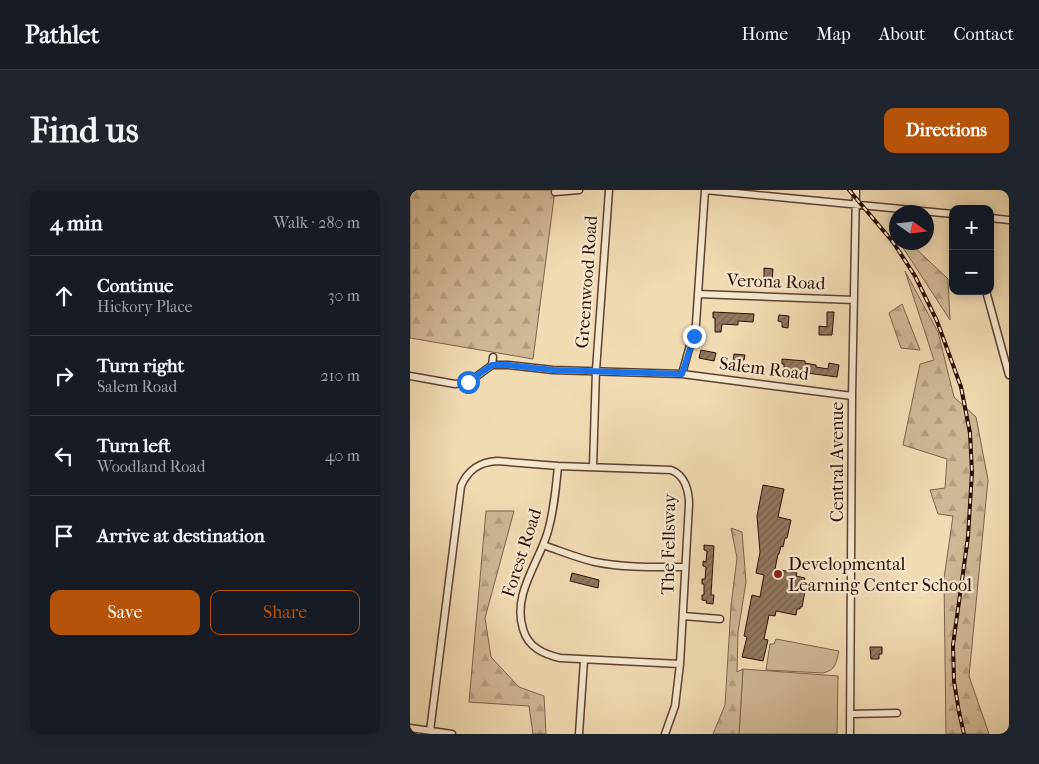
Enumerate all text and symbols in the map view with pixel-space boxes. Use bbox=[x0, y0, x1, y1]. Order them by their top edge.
text: Pathlet bbox=[25, 21, 99, 49]
text: Home bbox=[741, 24, 788, 45]
text: Map bbox=[816, 24, 851, 45]
text: About bbox=[879, 24, 925, 45]
text: Contact bbox=[953, 24, 1014, 45]
button: Directions bbox=[884, 108, 1009, 153]
text: Find us bbox=[30, 110, 139, 151]
north arrow bbox=[889, 205, 934, 250]
map controls bbox=[949, 205, 994, 295]
button: + bbox=[949, 205, 994, 250]
text: 4 min bbox=[50, 211, 103, 235]
text: Walk · 280 m bbox=[273, 213, 360, 232]
street label: Greenwood Road bbox=[572, 215, 602, 349]
button: − bbox=[949, 250, 994, 295]
street label: Verona Road bbox=[725, 270, 826, 294]
text: Continue bbox=[97, 275, 173, 297]
icon: ahead bbox=[50, 282, 78, 310]
text: 30 m bbox=[328, 286, 360, 305]
text: Hickory Place bbox=[97, 297, 192, 316]
route end bbox=[683, 325, 706, 348]
street label: Salem Road bbox=[718, 353, 810, 385]
text: Turn right bbox=[97, 355, 184, 377]
icon: right bbox=[50, 362, 78, 390]
text: 210 m bbox=[321, 366, 360, 385]
route start bbox=[457, 371, 480, 394]
text: Salem Road bbox=[97, 377, 177, 396]
street label: Central Avenue bbox=[827, 402, 848, 522]
text: Turn left bbox=[97, 435, 171, 457]
icon: left bbox=[50, 442, 78, 470]
text: 40 m bbox=[325, 446, 360, 465]
text: Woodland Road bbox=[97, 457, 205, 476]
street label: The Fellsway bbox=[658, 492, 680, 595]
street label: Forest Road bbox=[498, 506, 546, 600]
icon: arrive bbox=[50, 522, 78, 550]
text: Arrive at destination bbox=[97, 525, 265, 547]
place label: Developmental Learning Center School bbox=[788, 554, 972, 596]
marker: Developmental Learning Center School bbox=[772, 568, 784, 580]
button: Save bbox=[50, 590, 200, 635]
button: Share bbox=[210, 590, 360, 635]

